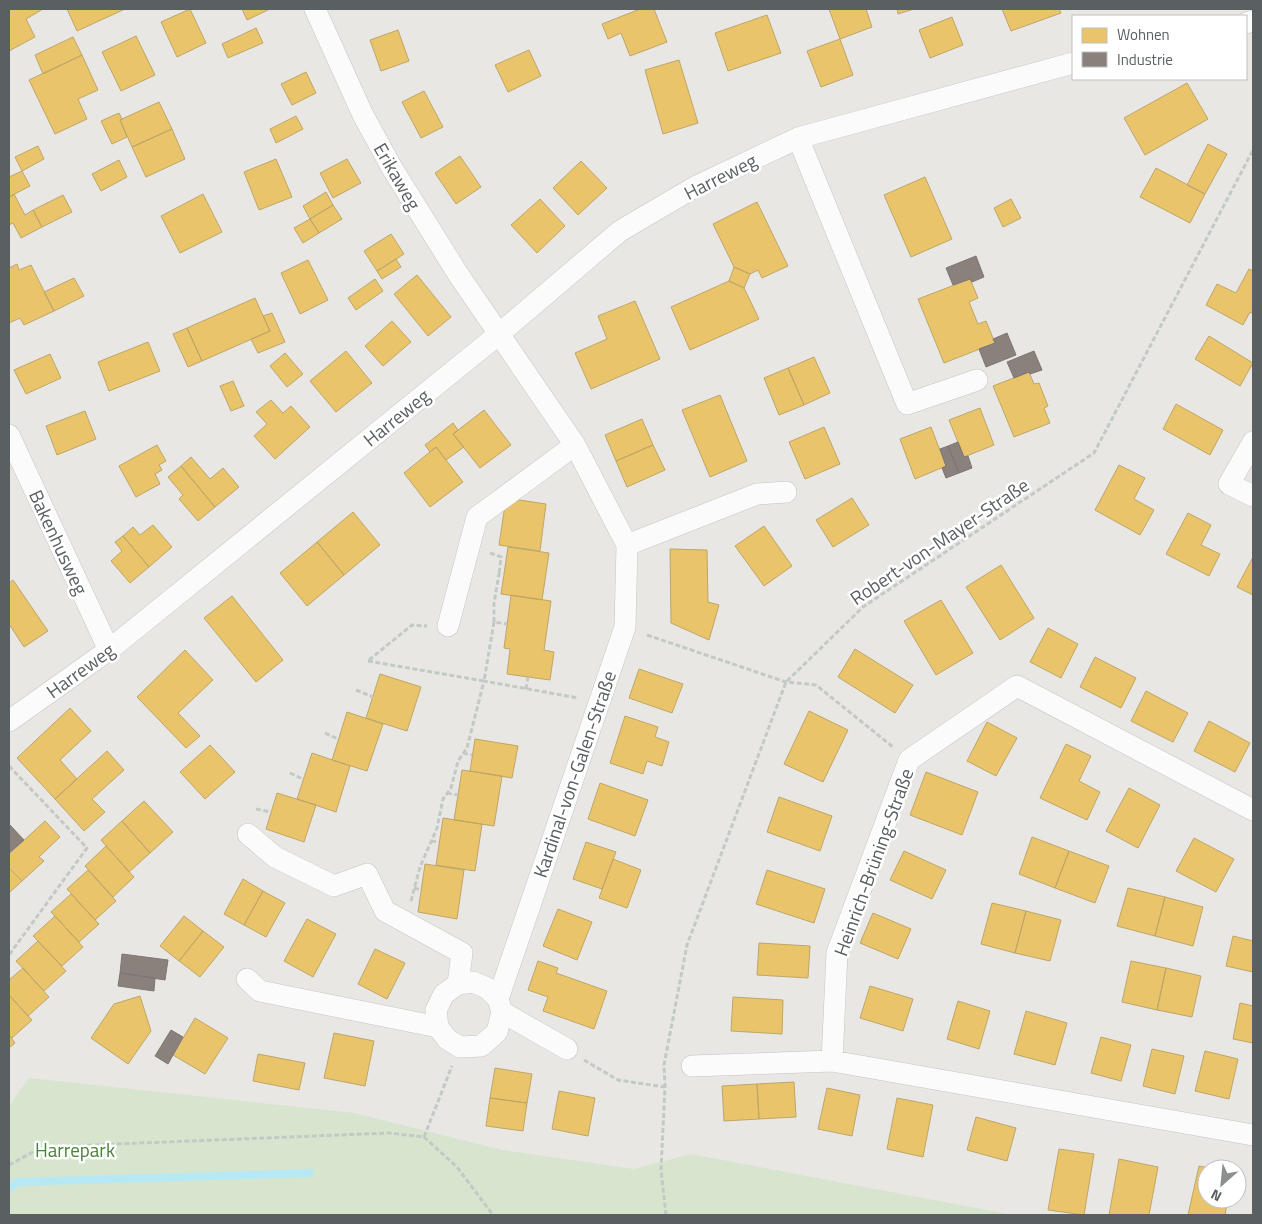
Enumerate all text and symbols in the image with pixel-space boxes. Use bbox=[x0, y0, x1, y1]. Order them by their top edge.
legend bbox=[1072, 15, 1247, 80]
text: Wohnen bbox=[1117, 23, 1170, 46]
text: Industrie bbox=[1117, 48, 1173, 71]
street label: Erikaweg bbox=[367, 137, 429, 215]
street label: Harreweg bbox=[678, 145, 762, 207]
street label: Harreweg bbox=[356, 381, 436, 453]
street label: Robert-von-Mayer-Straße bbox=[844, 470, 1034, 612]
street label: Bakenhusweg bbox=[22, 485, 96, 599]
street label: Harreweg bbox=[40, 635, 120, 705]
street label: Kardinal-von-Galen-Straße bbox=[525, 667, 623, 881]
street label: Heinrich-Brüning-Straße bbox=[826, 764, 920, 960]
park label: Harrepark bbox=[35, 1135, 115, 1164]
north arrow bbox=[1197, 1159, 1247, 1209]
text: N bbox=[1207, 1184, 1225, 1208]

